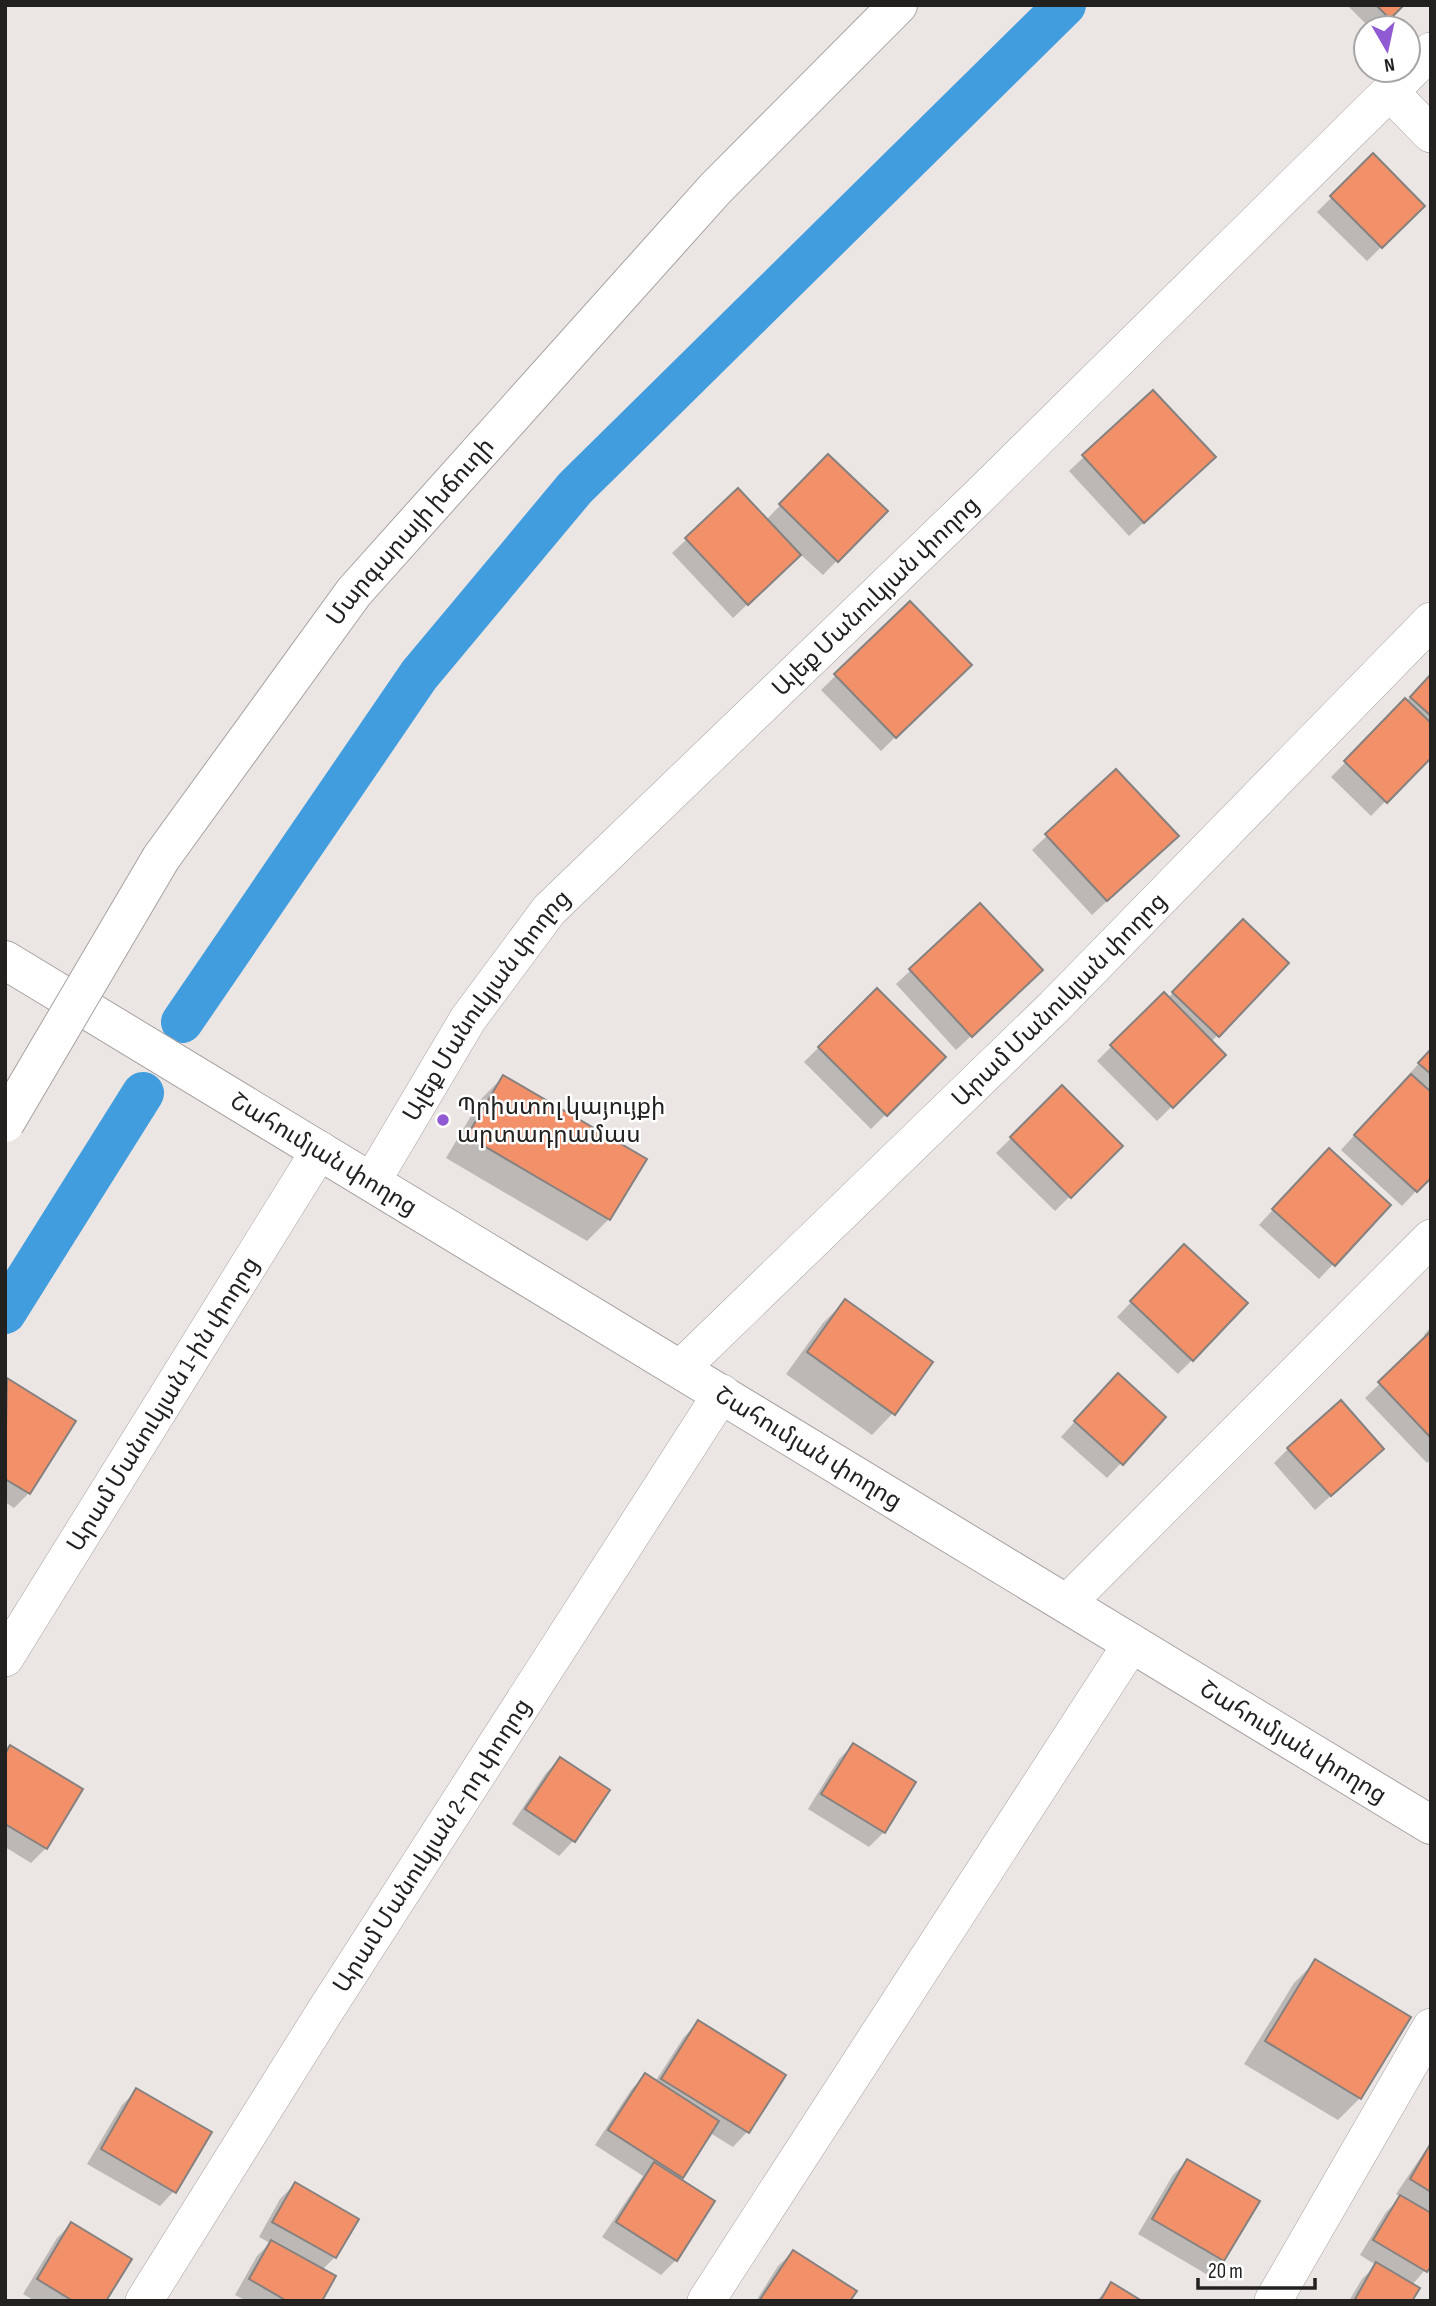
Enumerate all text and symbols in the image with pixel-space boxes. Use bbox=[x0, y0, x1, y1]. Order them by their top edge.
north arrow bbox=[1352, 14, 1422, 84]
text: N bbox=[1383, 52, 1396, 76]
street label: Մարգարայի խճուղի bbox=[320, 432, 500, 631]
street label: Ալեք Մանուկյան փողոց bbox=[766, 490, 985, 702]
street label: Ալեք Մանուկյան փողոց bbox=[397, 883, 577, 1127]
street label: Արամ Մանուկյան փողոց bbox=[946, 887, 1173, 1113]
street label: Շահումյան փողոց bbox=[225, 1086, 422, 1222]
place label: Պրիստոլ կայույքի արտադրամաս bbox=[457, 1092, 665, 1149]
marker: Պրիստոլ կայույքի արտադրամաս bbox=[435, 1112, 451, 1128]
street label: Արամ Մանուկյան 1-ին փողոց bbox=[61, 1251, 265, 1557]
street label: Շահումյան փողոց bbox=[710, 1380, 907, 1516]
street label: Շահումյան փողոց bbox=[1194, 1674, 1392, 1810]
street label: Արամ Մանուկյան 2-րդ փողոց bbox=[327, 1693, 537, 1998]
scale bar bbox=[1198, 2246, 1315, 2290]
text: 20 m bbox=[1208, 2259, 1243, 2284]

